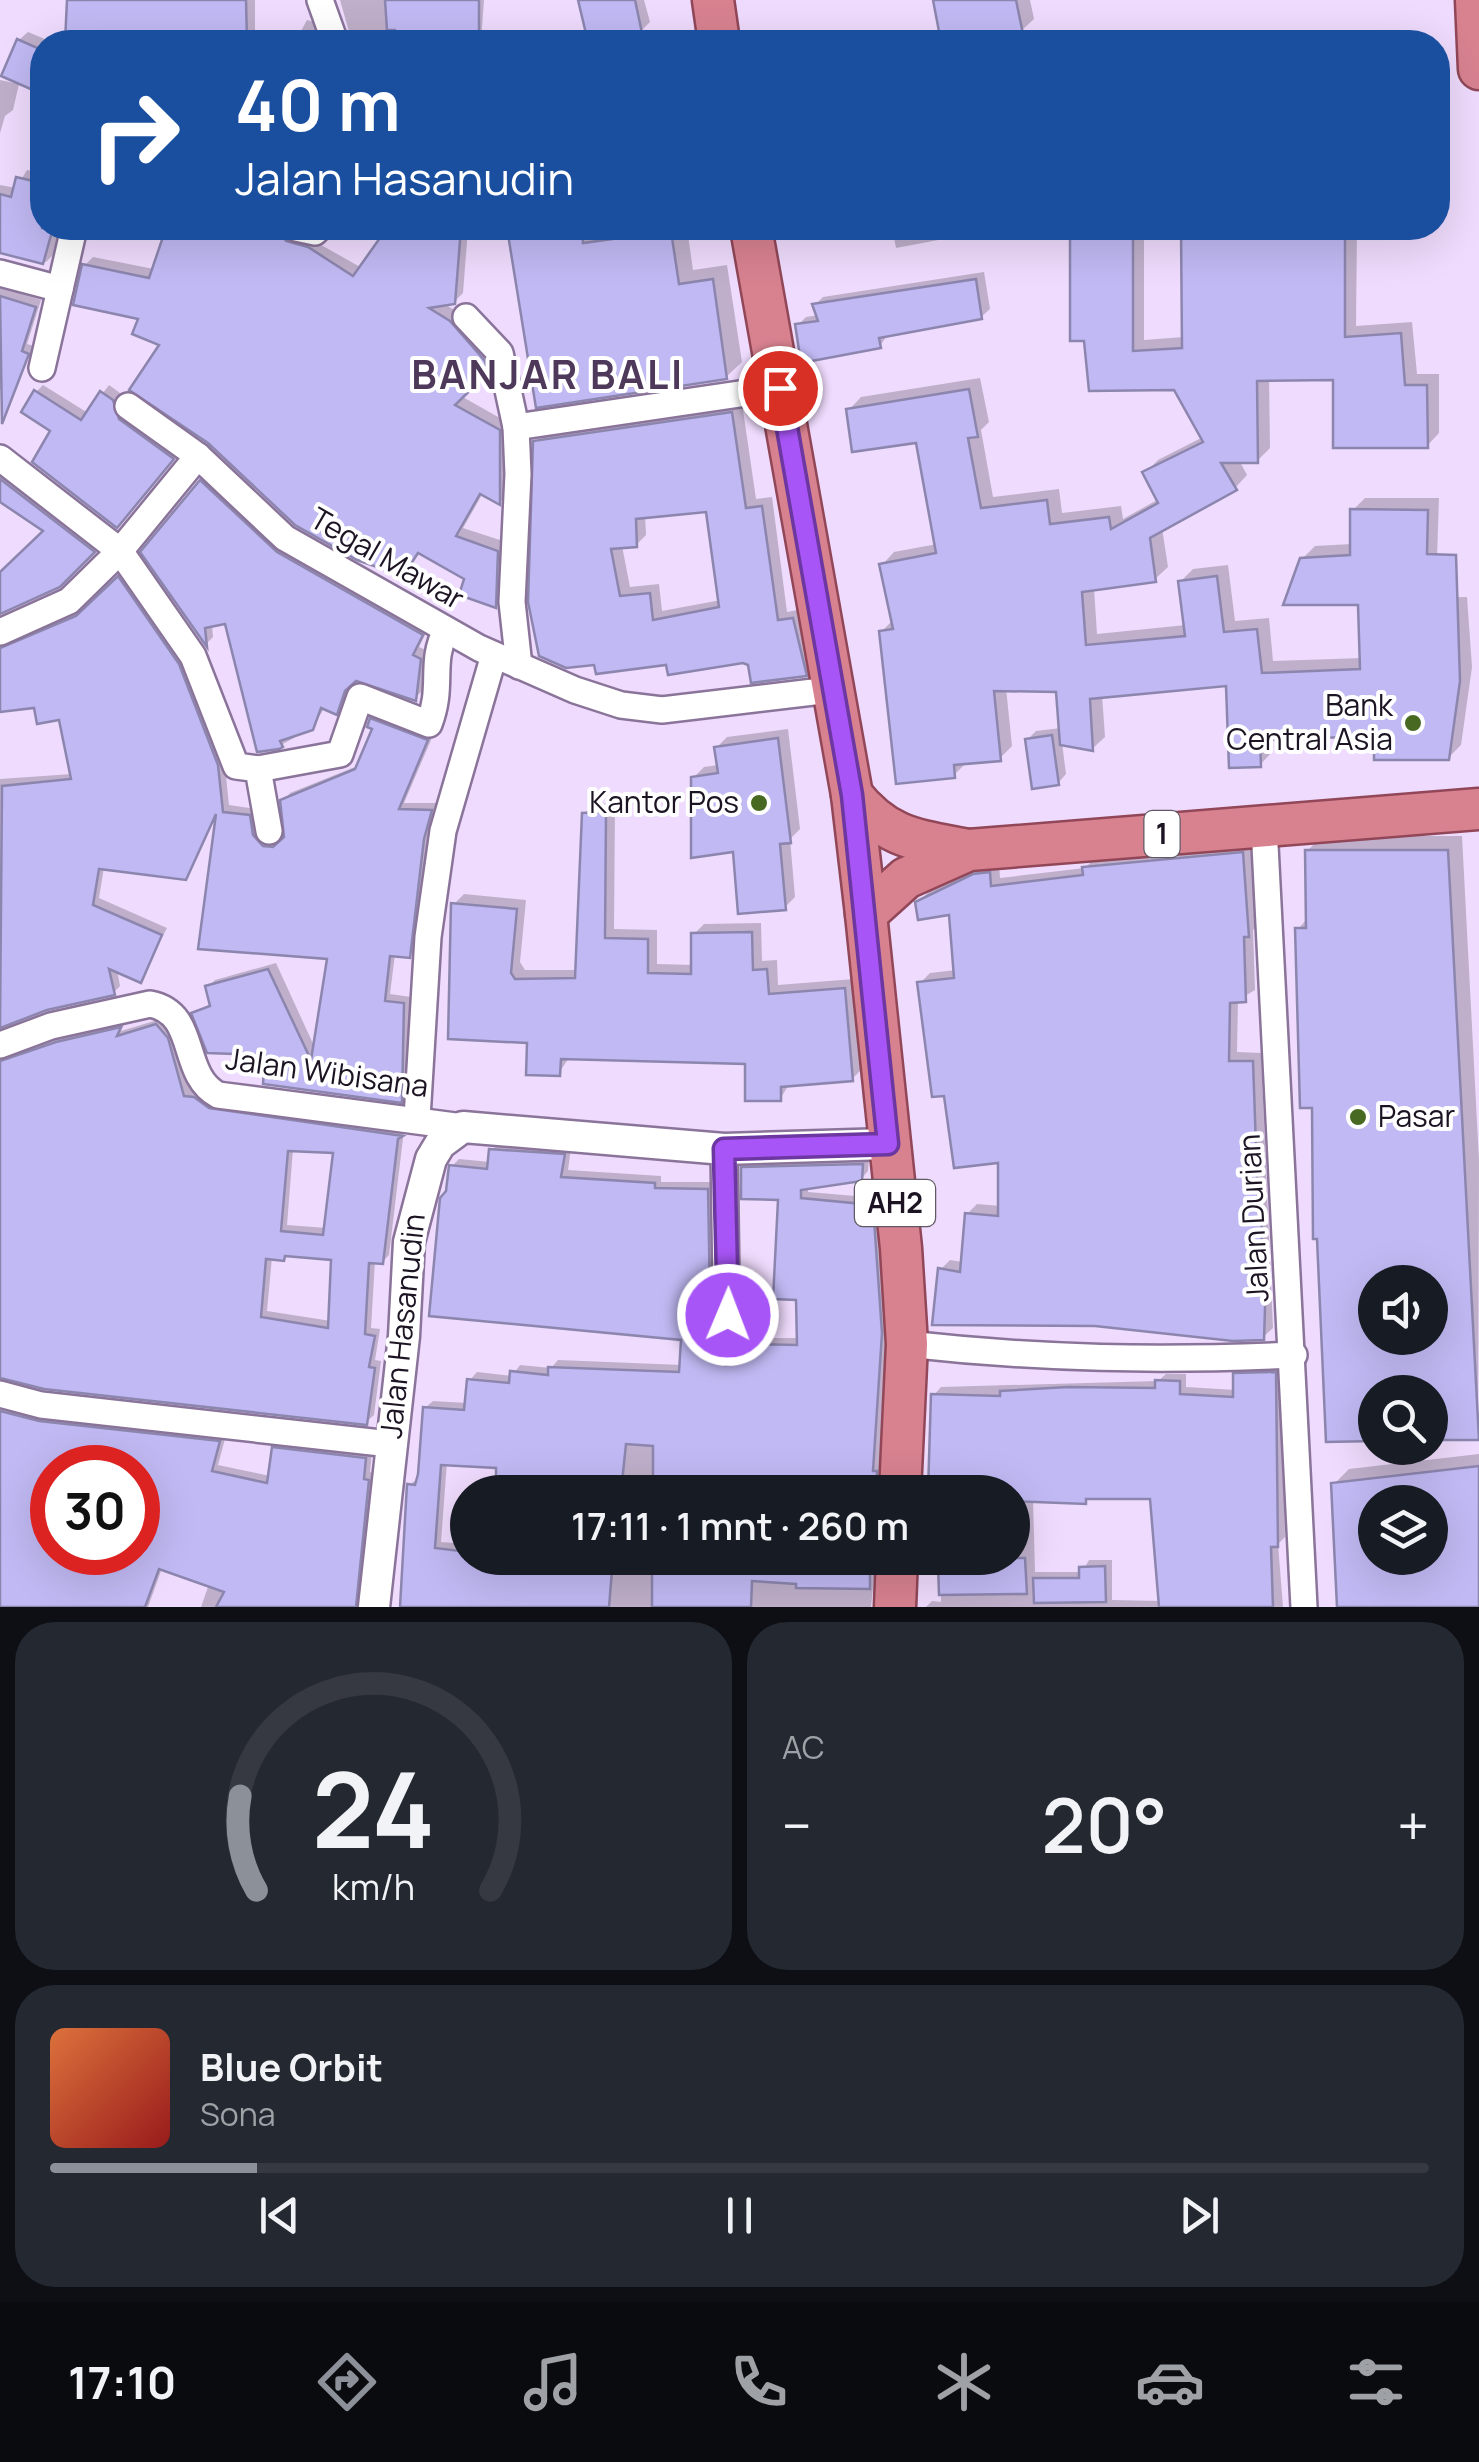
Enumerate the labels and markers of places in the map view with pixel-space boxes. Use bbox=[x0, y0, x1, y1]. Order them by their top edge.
pin bbox=[738, 346, 823, 431]
place label: Bank Central Asia bbox=[1226, 684, 1394, 759]
marker: Bank Central Asia bbox=[1402, 712, 1424, 734]
place label: Kantor Pos bbox=[589, 781, 739, 822]
marker: Kantor Pos bbox=[748, 792, 770, 814]
place label: Pasar bbox=[1378, 1095, 1456, 1136]
marker: Pasar bbox=[1347, 1106, 1369, 1128]

